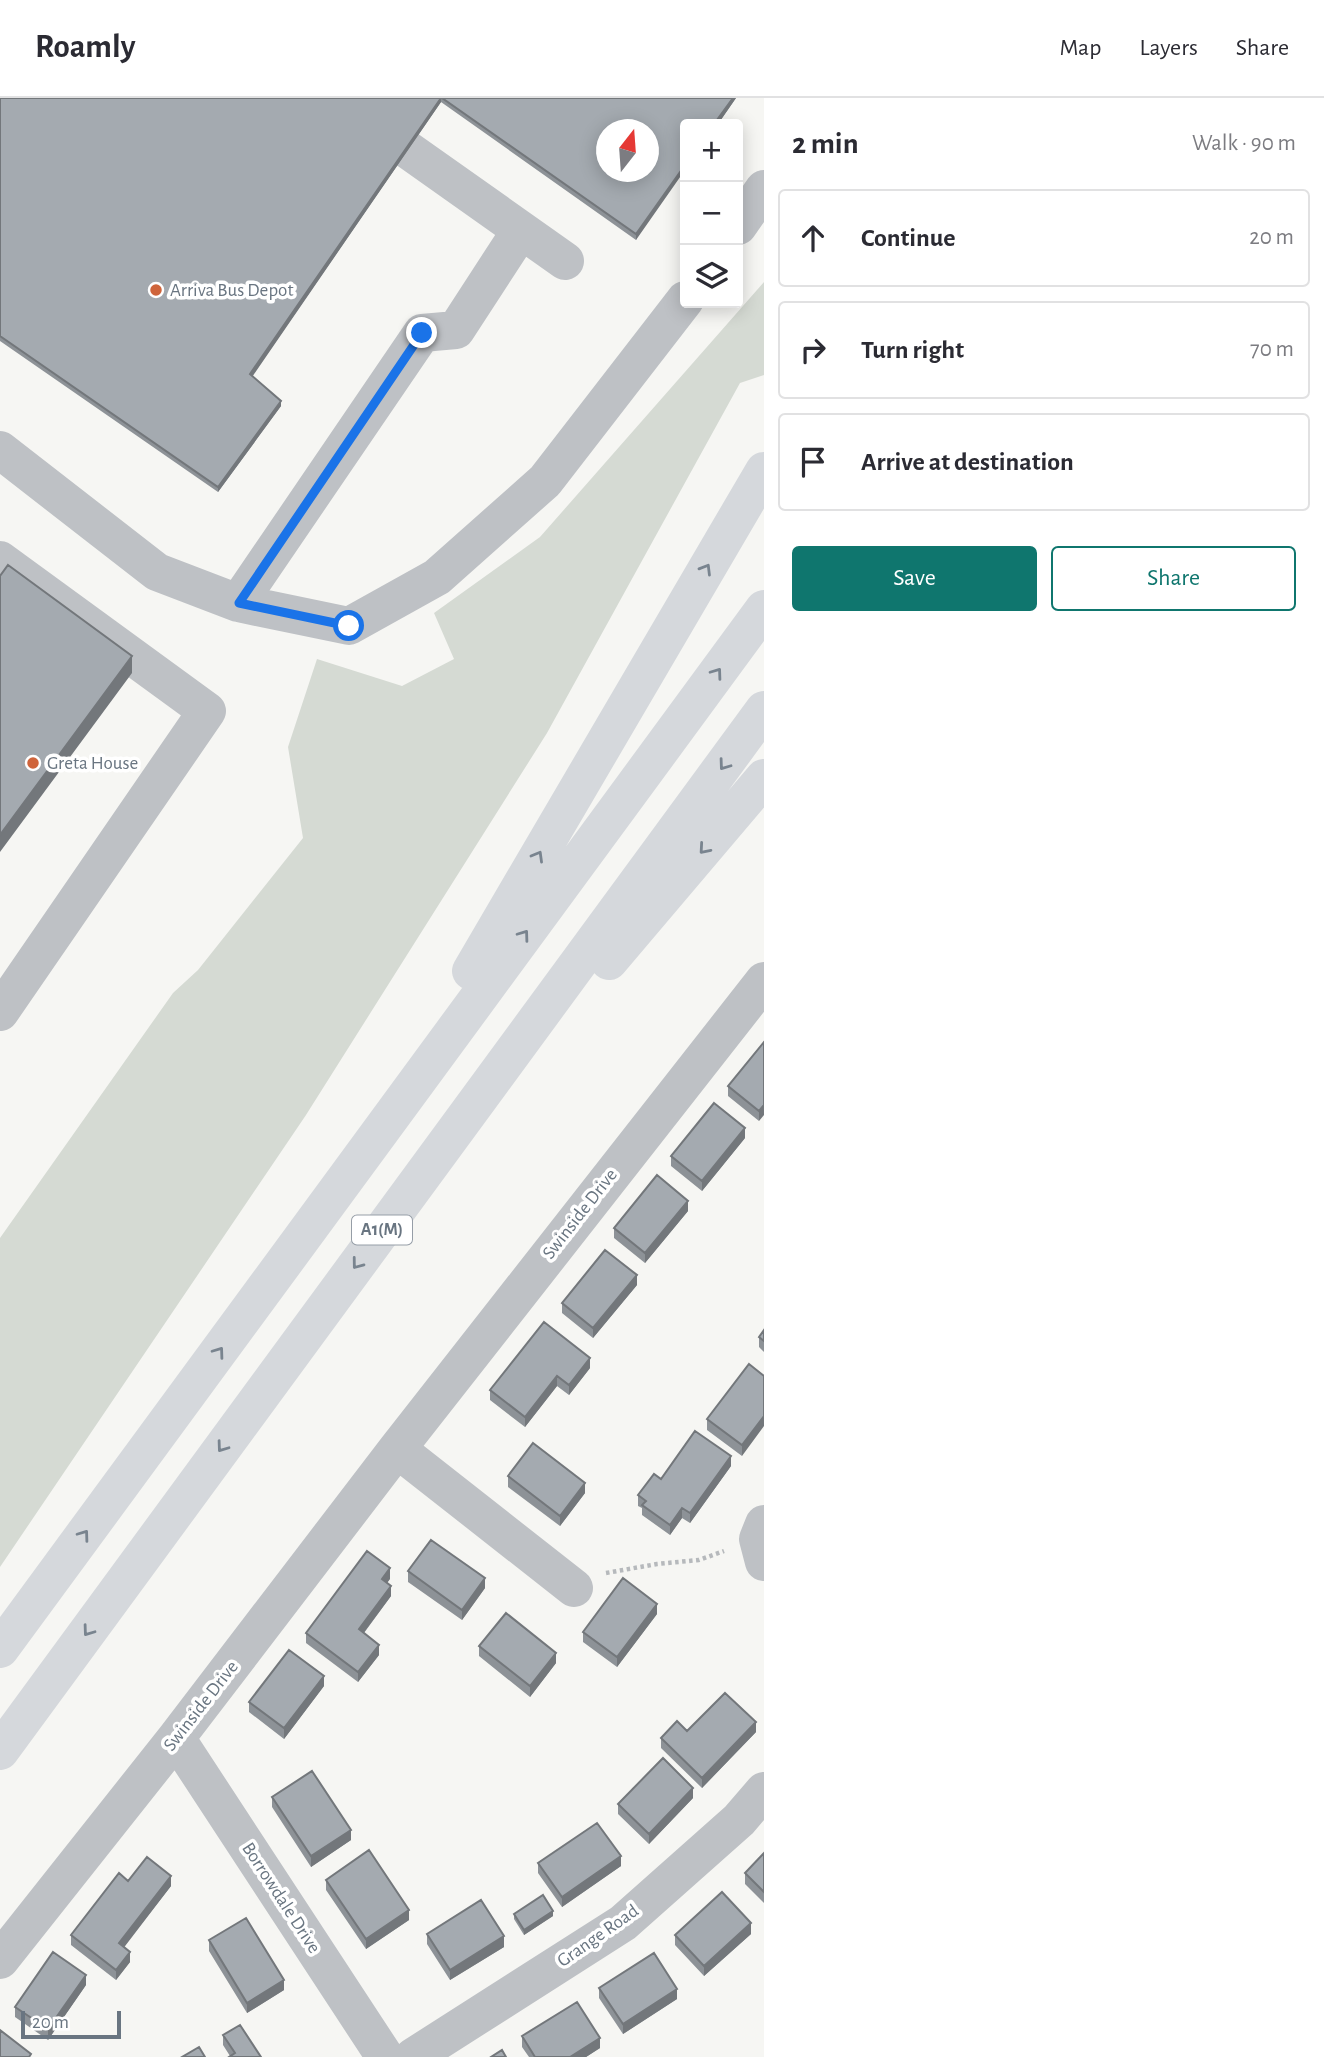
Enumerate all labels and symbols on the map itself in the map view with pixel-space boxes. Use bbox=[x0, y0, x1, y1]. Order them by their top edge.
north arrow bbox=[596, 119, 659, 182]
place label: Arriva Bus Depot bbox=[170, 281, 293, 300]
marker: Arriva Bus Depot bbox=[148, 282, 164, 298]
route end bbox=[406, 317, 437, 348]
one-way arrow bbox=[698, 563, 711, 576]
route start bbox=[333, 610, 364, 641]
one-way arrow bbox=[709, 668, 721, 681]
place label: Greta House bbox=[47, 754, 138, 773]
marker: Greta House bbox=[25, 755, 41, 771]
one-way arrow bbox=[719, 757, 732, 770]
one-way arrow bbox=[700, 841, 712, 854]
one-way arrow bbox=[530, 851, 543, 864]
one-way arrow bbox=[516, 930, 529, 943]
street label: Swinside Drive bbox=[539, 1165, 621, 1263]
road number: A1(M) bbox=[352, 1216, 412, 1245]
one-way arrow bbox=[352, 1256, 365, 1269]
one-way arrow bbox=[210, 1347, 223, 1360]
one-way arrow bbox=[218, 1440, 230, 1452]
one-way arrow bbox=[76, 1530, 88, 1543]
one-way arrow bbox=[83, 1623, 96, 1636]
street label: Swinside Drive bbox=[160, 1657, 242, 1755]
street label: Borrowdale Drive bbox=[238, 1839, 324, 1957]
street label: Grange Road bbox=[554, 1901, 642, 1971]
scale bar bbox=[21, 2008, 121, 2040]

